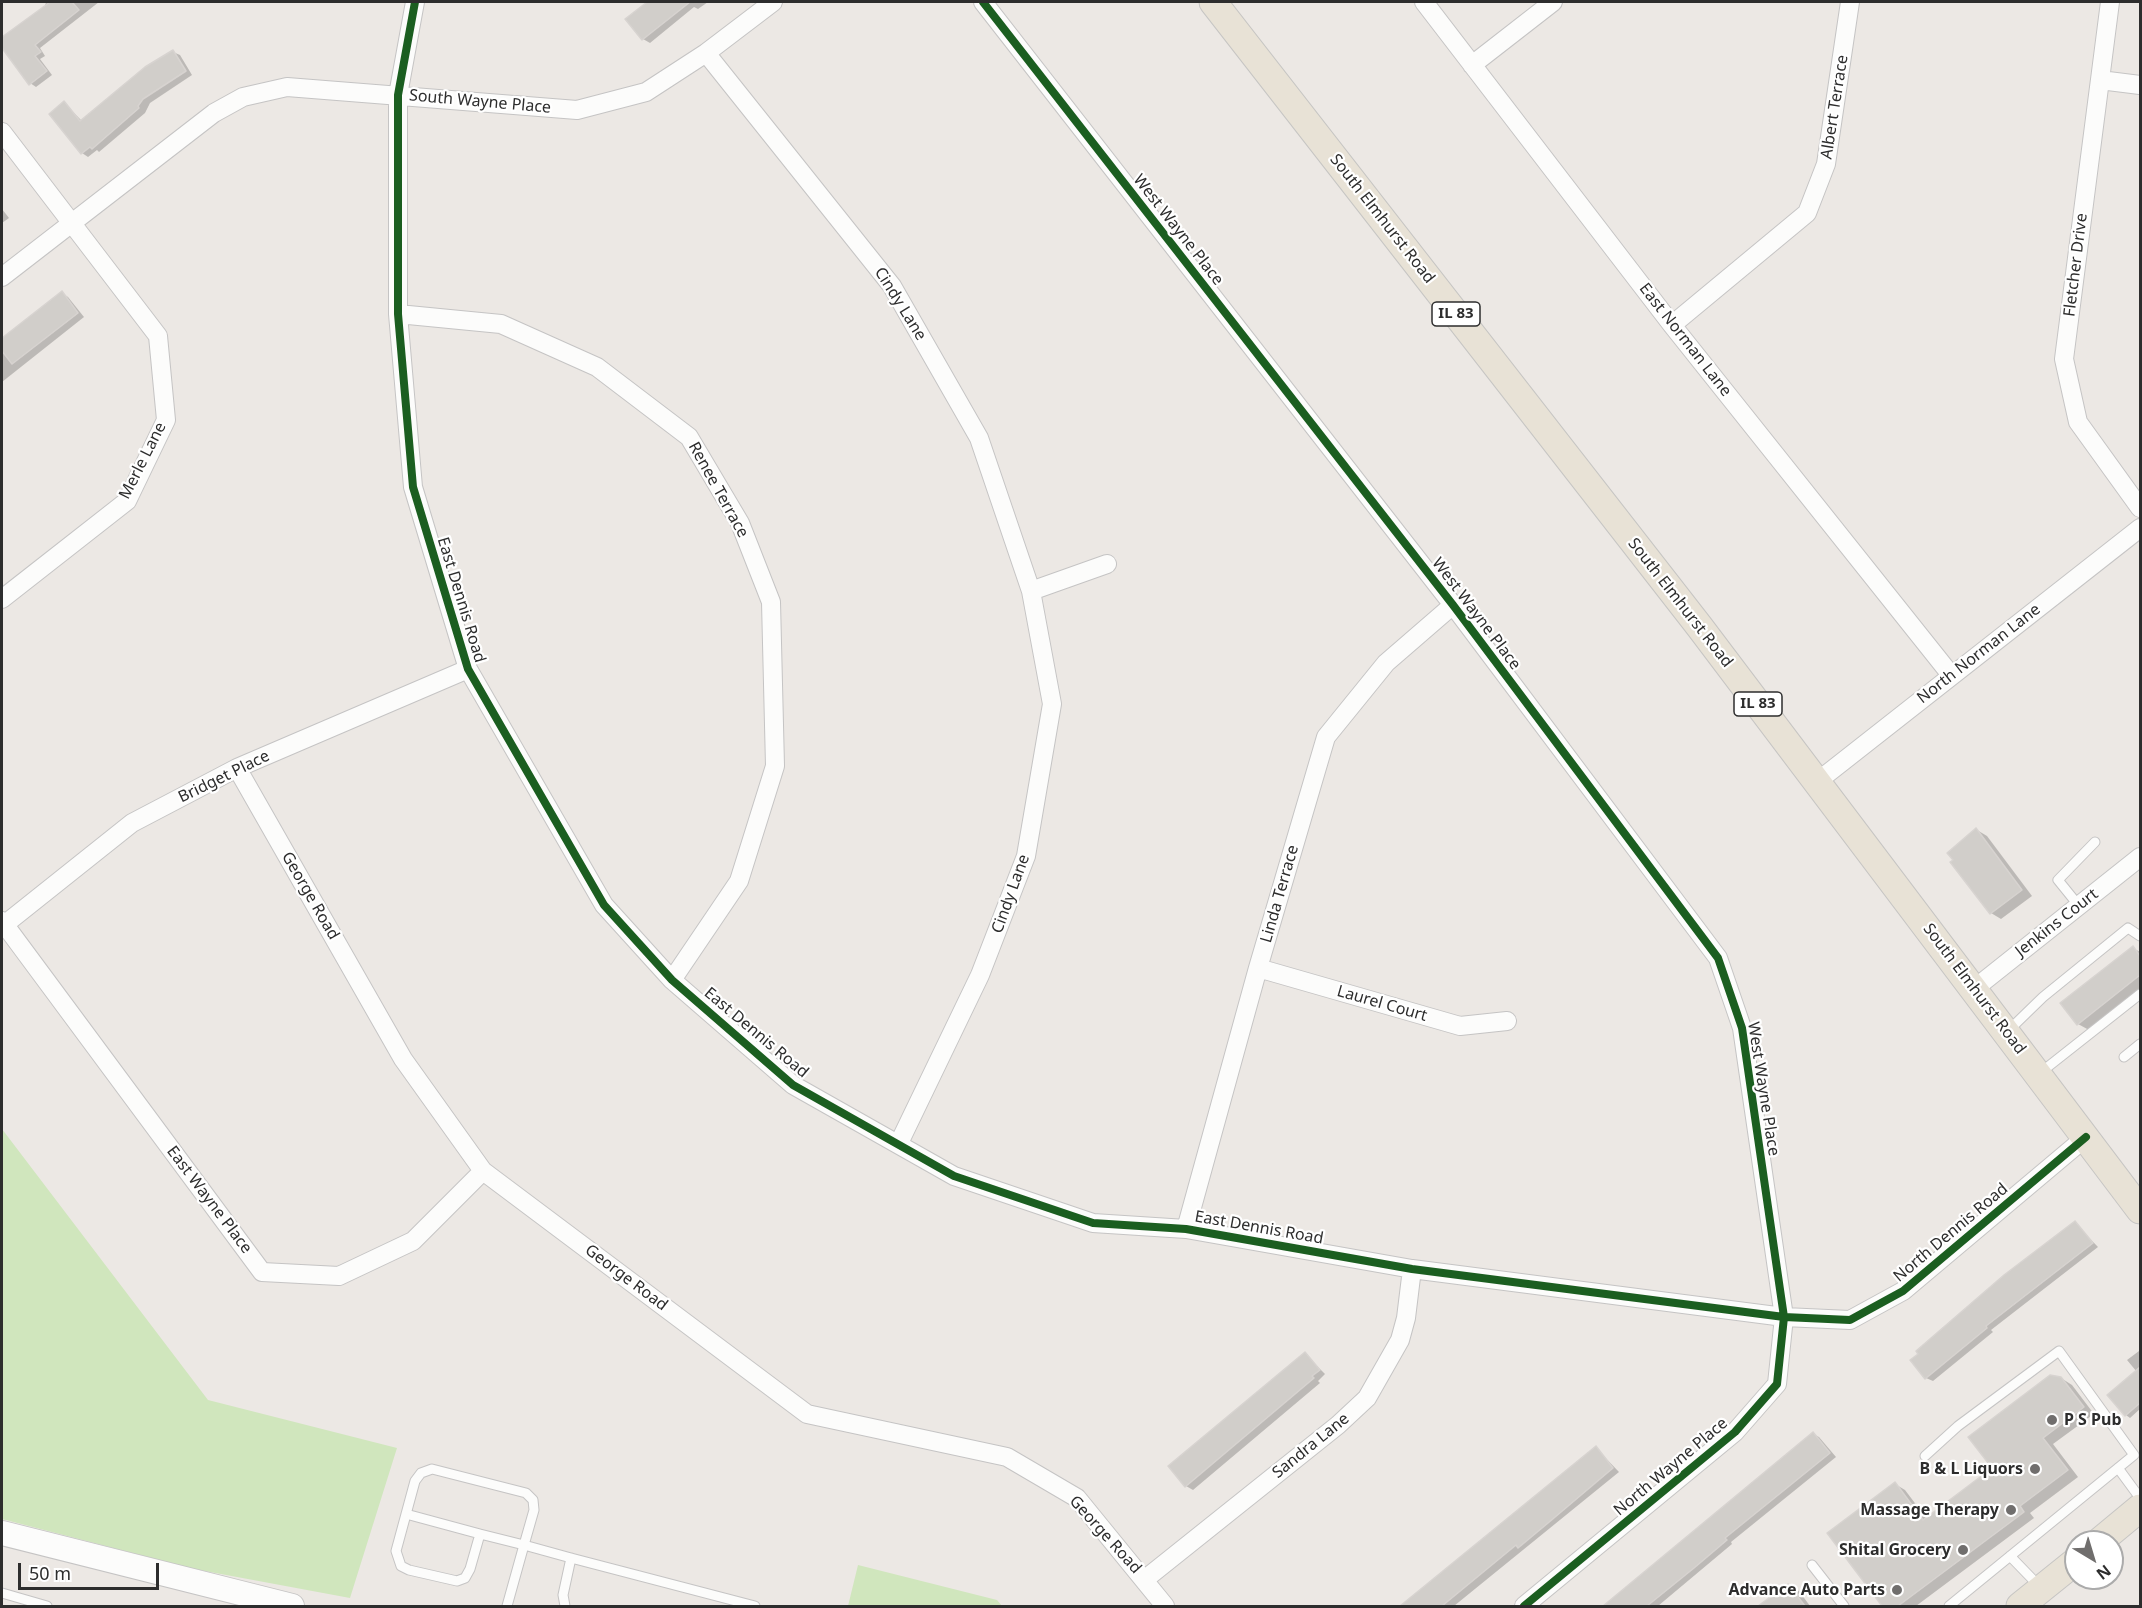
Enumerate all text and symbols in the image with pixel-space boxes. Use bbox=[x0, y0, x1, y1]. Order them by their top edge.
street label: Albert Terrace bbox=[1817, 54, 1853, 160]
street label: South Wayne Place bbox=[408, 86, 552, 118]
street label: South Elmhurst Road bbox=[1326, 151, 1438, 287]
street label: West Wayne Place bbox=[1129, 171, 1227, 289]
street label: Fletcher Drive bbox=[2060, 212, 2092, 318]
street label: Cindy Lane bbox=[870, 264, 930, 344]
street label: East Norman Lane bbox=[1635, 280, 1735, 400]
road number: IL 83 bbox=[1432, 302, 1480, 326]
street label: Merle Lane bbox=[115, 419, 171, 503]
street label: Renee Terrace bbox=[684, 439, 752, 541]
street label: East Dennis Road bbox=[433, 535, 489, 665]
street label: South Elmhurst Road bbox=[1624, 535, 1736, 671]
street label: West Wayne Place bbox=[1428, 554, 1524, 674]
street label: North Norman Lane bbox=[1914, 600, 2044, 708]
road number: IL 83 bbox=[1734, 692, 1782, 716]
street label: Bridget Place bbox=[175, 747, 273, 807]
street label: Linda Terrace bbox=[1257, 843, 1303, 945]
street label: George Road bbox=[277, 849, 343, 943]
street label: Cindy Lane bbox=[988, 852, 1034, 936]
street label: Jenkins Court bbox=[2012, 885, 2102, 961]
street label: South Elmhurst Road bbox=[1919, 920, 2029, 1058]
street label: Laurel Court bbox=[1335, 982, 1429, 1026]
street label: East Dennis Road bbox=[700, 984, 812, 1082]
street label: West Wayne Place bbox=[1743, 1021, 1783, 1157]
street label: East Wayne Place bbox=[162, 1142, 256, 1258]
street label: North Dennis Road bbox=[1890, 1180, 2012, 1286]
street label: East Dennis Road bbox=[1193, 1207, 1325, 1249]
street label: George Road bbox=[581, 1241, 671, 1315]
street label: Sandra Lane bbox=[1269, 1409, 1353, 1483]
place label: P S Pub bbox=[2064, 1410, 2122, 1430]
marker: P S Pub bbox=[2045, 1413, 2059, 1427]
street label: North Wayne Place bbox=[1610, 1414, 1732, 1520]
place label: B & L Liquors bbox=[1920, 1459, 2023, 1479]
marker: B & L Liquors bbox=[2028, 1462, 2042, 1476]
street label: George Road bbox=[1065, 1492, 1145, 1578]
place label: Massage Therapy bbox=[1860, 1500, 1999, 1520]
marker: Massage Therapy bbox=[2004, 1503, 2018, 1517]
north arrow bbox=[2064, 1530, 2124, 1590]
place label: Shital Grocery bbox=[1839, 1540, 1951, 1560]
marker: Shital Grocery bbox=[1956, 1543, 1970, 1557]
scale bar bbox=[21, 1551, 162, 1589]
text: N bbox=[2092, 1560, 2116, 1585]
text: 50 m bbox=[29, 1561, 71, 1585]
place label: Advance Auto Parts bbox=[1729, 1580, 1885, 1600]
marker: Advance Auto Parts bbox=[1890, 1583, 1904, 1597]

